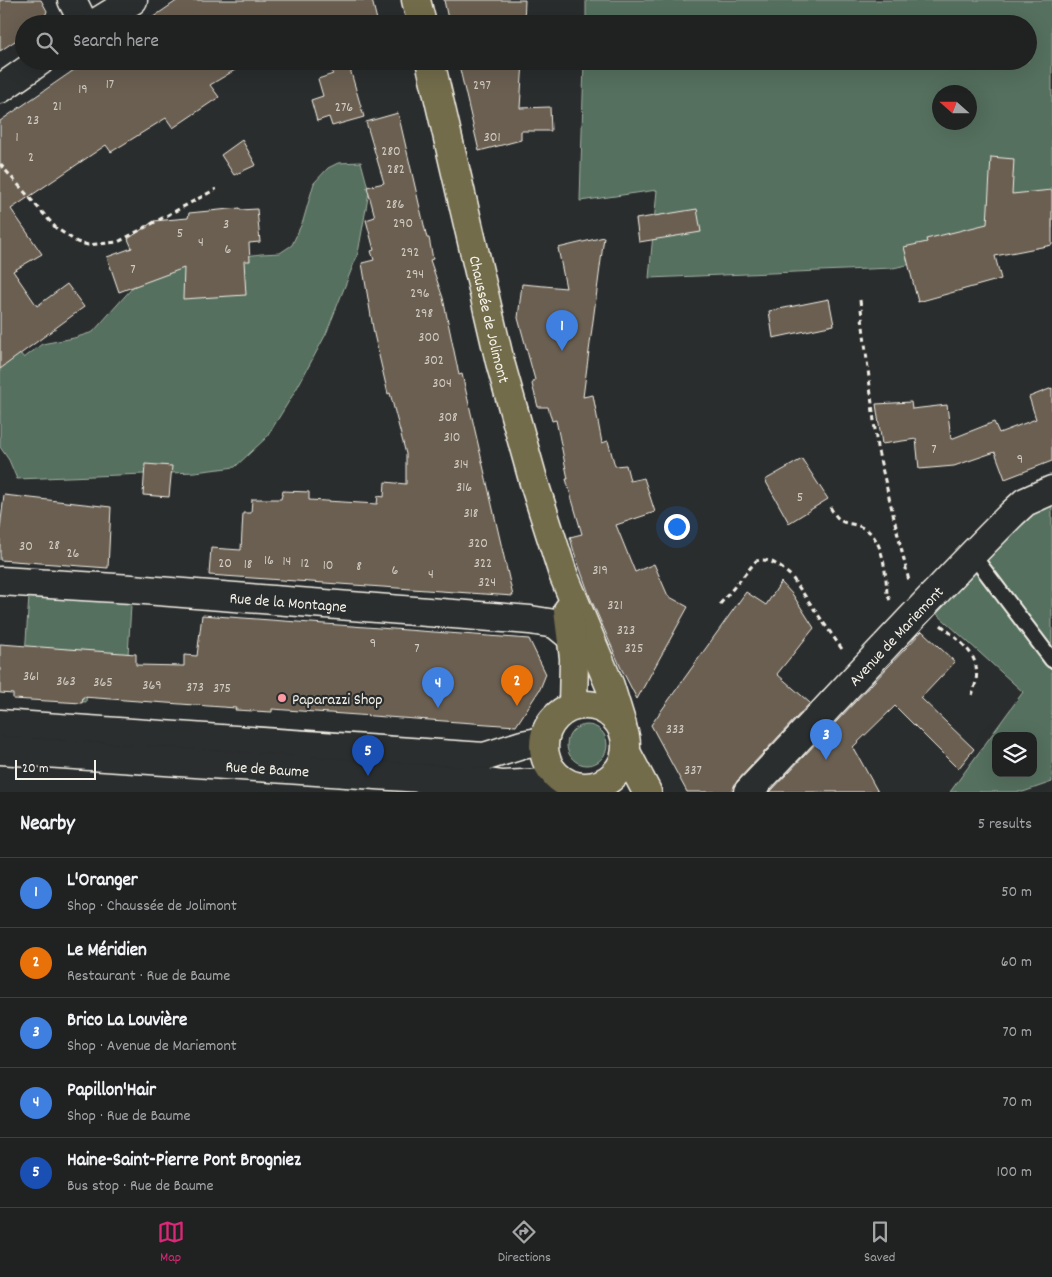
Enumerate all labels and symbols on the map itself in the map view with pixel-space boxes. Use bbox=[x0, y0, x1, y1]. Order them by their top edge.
house number: 17 bbox=[106, 75, 114, 95]
house number: 297 bbox=[473, 76, 491, 96]
house number: 19 bbox=[78, 80, 88, 100]
north arrow bbox=[932, 85, 977, 130]
house number: 21 bbox=[52, 97, 62, 117]
house number: 276 bbox=[335, 98, 353, 118]
house number: 23 bbox=[27, 111, 39, 131]
house number: 1 bbox=[15, 128, 19, 148]
house number: 301 bbox=[484, 128, 500, 148]
house number: 280 bbox=[381, 142, 401, 162]
house number: 2 bbox=[28, 148, 34, 168]
house number: 282 bbox=[387, 160, 405, 180]
house number: 286 bbox=[386, 195, 404, 215]
house number: 290 bbox=[393, 214, 413, 234]
house number: 3 bbox=[223, 215, 229, 235]
house number: 5 bbox=[177, 224, 183, 244]
house number: 4 bbox=[198, 233, 204, 253]
house number: 6 bbox=[225, 240, 232, 260]
house number: 292 bbox=[401, 243, 419, 263]
street label: Chaussée de Jolimont bbox=[462, 254, 514, 386]
house number: 7 bbox=[130, 260, 136, 280]
house number: 294 bbox=[406, 265, 424, 285]
house number: 296 bbox=[410, 284, 430, 304]
house number: 298 bbox=[415, 304, 433, 324]
pin: 1 bbox=[546, 310, 578, 351]
house number: 300 bbox=[418, 328, 440, 348]
house number: 302 bbox=[424, 351, 444, 371]
house number: 304 bbox=[432, 374, 452, 394]
house number: 308 bbox=[438, 408, 458, 428]
house number: 310 bbox=[444, 428, 460, 448]
house number: 7 bbox=[931, 440, 937, 460]
house number: 9 bbox=[1017, 450, 1023, 470]
house number: 314 bbox=[453, 455, 469, 475]
house number: 316 bbox=[456, 478, 472, 498]
house number: 5 bbox=[797, 488, 803, 508]
house number: 318 bbox=[464, 504, 479, 524]
your location bbox=[664, 514, 690, 540]
house number: 320 bbox=[468, 534, 488, 554]
house number: 28 bbox=[48, 536, 60, 556]
house number: 30 bbox=[19, 537, 33, 557]
house number: 26 bbox=[67, 544, 80, 564]
house number: 16 bbox=[264, 551, 274, 571]
house number: 14 bbox=[283, 552, 291, 572]
house number: 20 bbox=[218, 554, 232, 574]
house number: 12 bbox=[300, 554, 310, 574]
house number: 322 bbox=[474, 554, 492, 574]
house number: 18 bbox=[244, 555, 253, 575]
house number: 10 bbox=[323, 556, 333, 576]
house number: 8 bbox=[356, 557, 362, 577]
house number: 6 bbox=[392, 561, 399, 581]
house number: 319 bbox=[592, 561, 608, 581]
house number: 4 bbox=[428, 565, 434, 585]
house number: 324 bbox=[478, 573, 496, 593]
street label: Avenue de Mariemont bbox=[844, 582, 950, 692]
street label: Rue de la Montagne bbox=[229, 588, 348, 620]
house number: 321 bbox=[607, 596, 623, 616]
house number: 323 bbox=[617, 621, 635, 641]
house number: 9 bbox=[370, 634, 376, 654]
house number: 7 bbox=[414, 639, 420, 659]
house number: 325 bbox=[625, 639, 643, 659]
pin: 2 bbox=[501, 665, 533, 706]
house number: 361 bbox=[23, 667, 39, 687]
pin: 4 bbox=[422, 667, 454, 708]
house number: 363 bbox=[56, 672, 76, 692]
house number: 365 bbox=[93, 673, 113, 693]
house number: 369 bbox=[142, 676, 162, 696]
house number: 373 bbox=[186, 678, 204, 698]
house number: 375 bbox=[213, 679, 231, 699]
place label: Paparazzi Shop bbox=[292, 689, 383, 712]
marker: Paparazzi Shop bbox=[276, 692, 288, 704]
pin: 3 bbox=[810, 719, 842, 760]
house number: 333 bbox=[666, 720, 684, 740]
pin: 5 bbox=[352, 735, 384, 776]
street label: Rue de Baume bbox=[225, 756, 310, 785]
scale bar bbox=[15, 757, 96, 780]
house number: 337 bbox=[684, 761, 702, 781]

